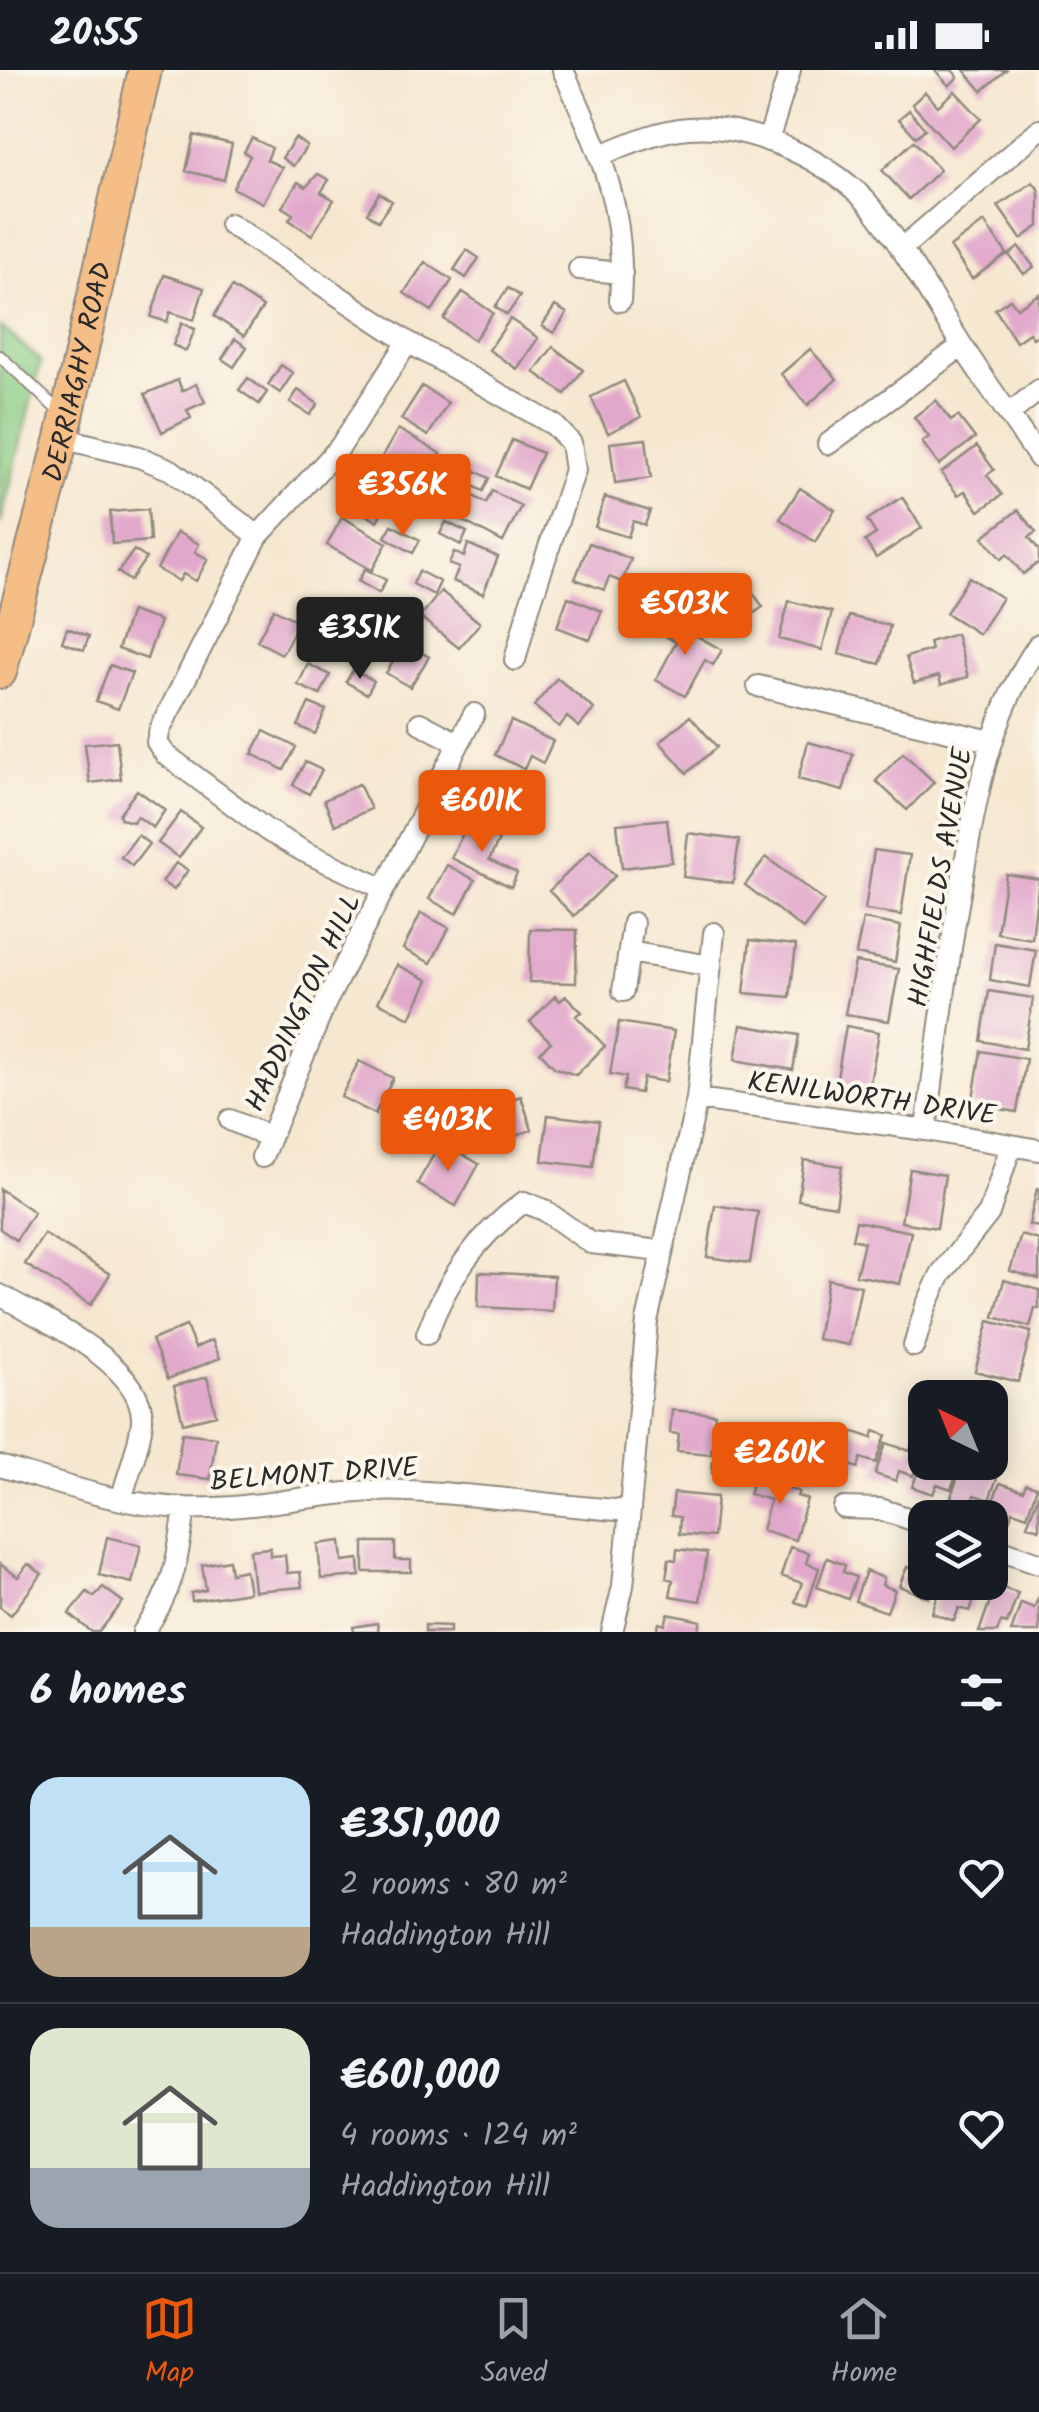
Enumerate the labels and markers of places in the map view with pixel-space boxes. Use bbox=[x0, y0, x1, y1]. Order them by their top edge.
pin: €356K bbox=[333, 454, 473, 539]
pin: €503K bbox=[615, 573, 755, 658]
pin: €351K bbox=[290, 597, 430, 682]
pin: €601K bbox=[412, 770, 552, 855]
pin: €403K bbox=[378, 1089, 518, 1174]
pin: €260K bbox=[710, 1422, 850, 1507]

